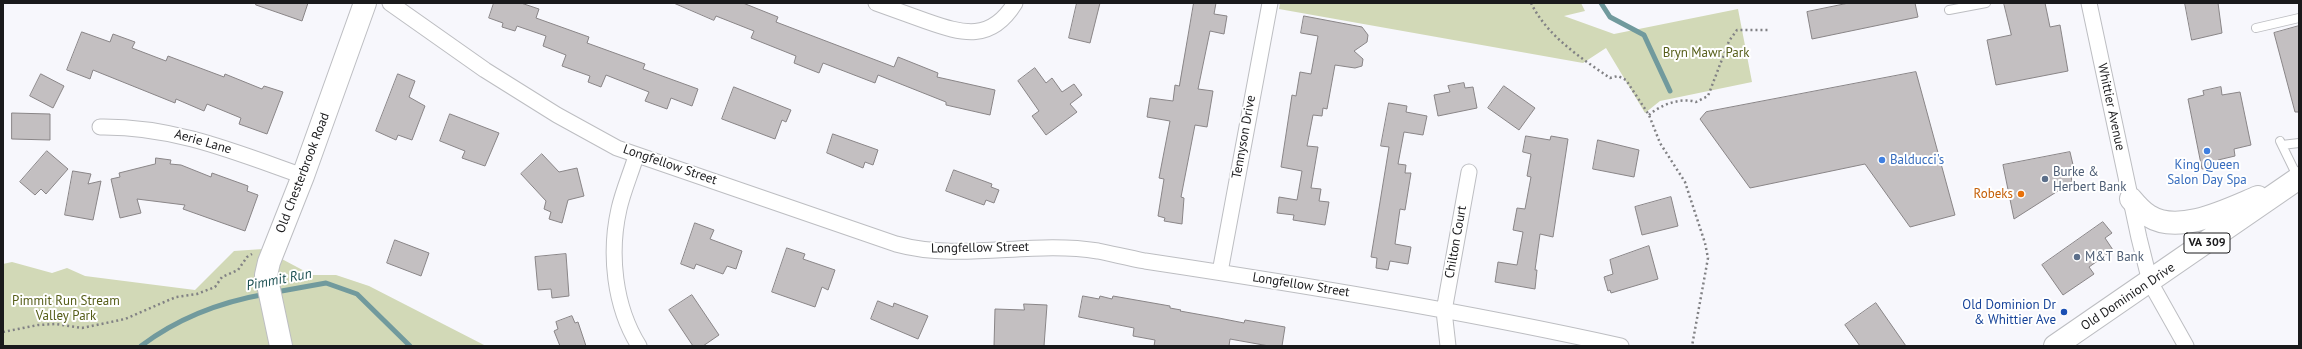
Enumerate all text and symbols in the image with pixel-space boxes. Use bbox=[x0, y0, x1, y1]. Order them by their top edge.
park label: Bryn Mawr Park bbox=[1663, 45, 1749, 61]
street label: Whittier Avenue bbox=[2094, 62, 2128, 152]
street label: Tennyson Drive bbox=[1229, 94, 1259, 180]
street label: Old Chesterbrook Road bbox=[273, 111, 333, 235]
street label: Aerie Lane bbox=[173, 126, 233, 158]
street label: Longfellow Street bbox=[621, 142, 719, 188]
marker: King Queen Salon Day Spa bbox=[2202, 146, 2212, 156]
place label: Balducci's bbox=[1890, 152, 1944, 168]
marker: Balducci's bbox=[1877, 155, 1887, 165]
place label: King Queen Salon Day Spa bbox=[2167, 157, 2247, 188]
place label: Burke & Herbert Bank bbox=[2053, 164, 2126, 195]
marker: Burke & Herbert Bank bbox=[2040, 174, 2050, 184]
place label: Robeks bbox=[1974, 186, 2013, 202]
marker: Robeks bbox=[2016, 189, 2026, 199]
street label: Chilton Court bbox=[1442, 204, 1470, 280]
road number: VA 309 bbox=[2184, 233, 2230, 253]
street label: Longfellow Street bbox=[931, 239, 1029, 257]
place label: M&T Bank bbox=[2085, 249, 2144, 265]
marker: M&T Bank bbox=[2072, 252, 2082, 262]
street label: Old Dominion Drive bbox=[2078, 260, 2178, 334]
water label: Pimmit Run bbox=[245, 265, 313, 295]
street label: Longfellow Street bbox=[1251, 270, 1351, 300]
park label: Pimmit Run Stream Valley Park bbox=[12, 293, 120, 324]
place label: Old Dominion Dr & Whittier Ave bbox=[1962, 297, 2056, 328]
marker: Old Dominion Dr & Whittier Ave bbox=[2059, 307, 2069, 317]

